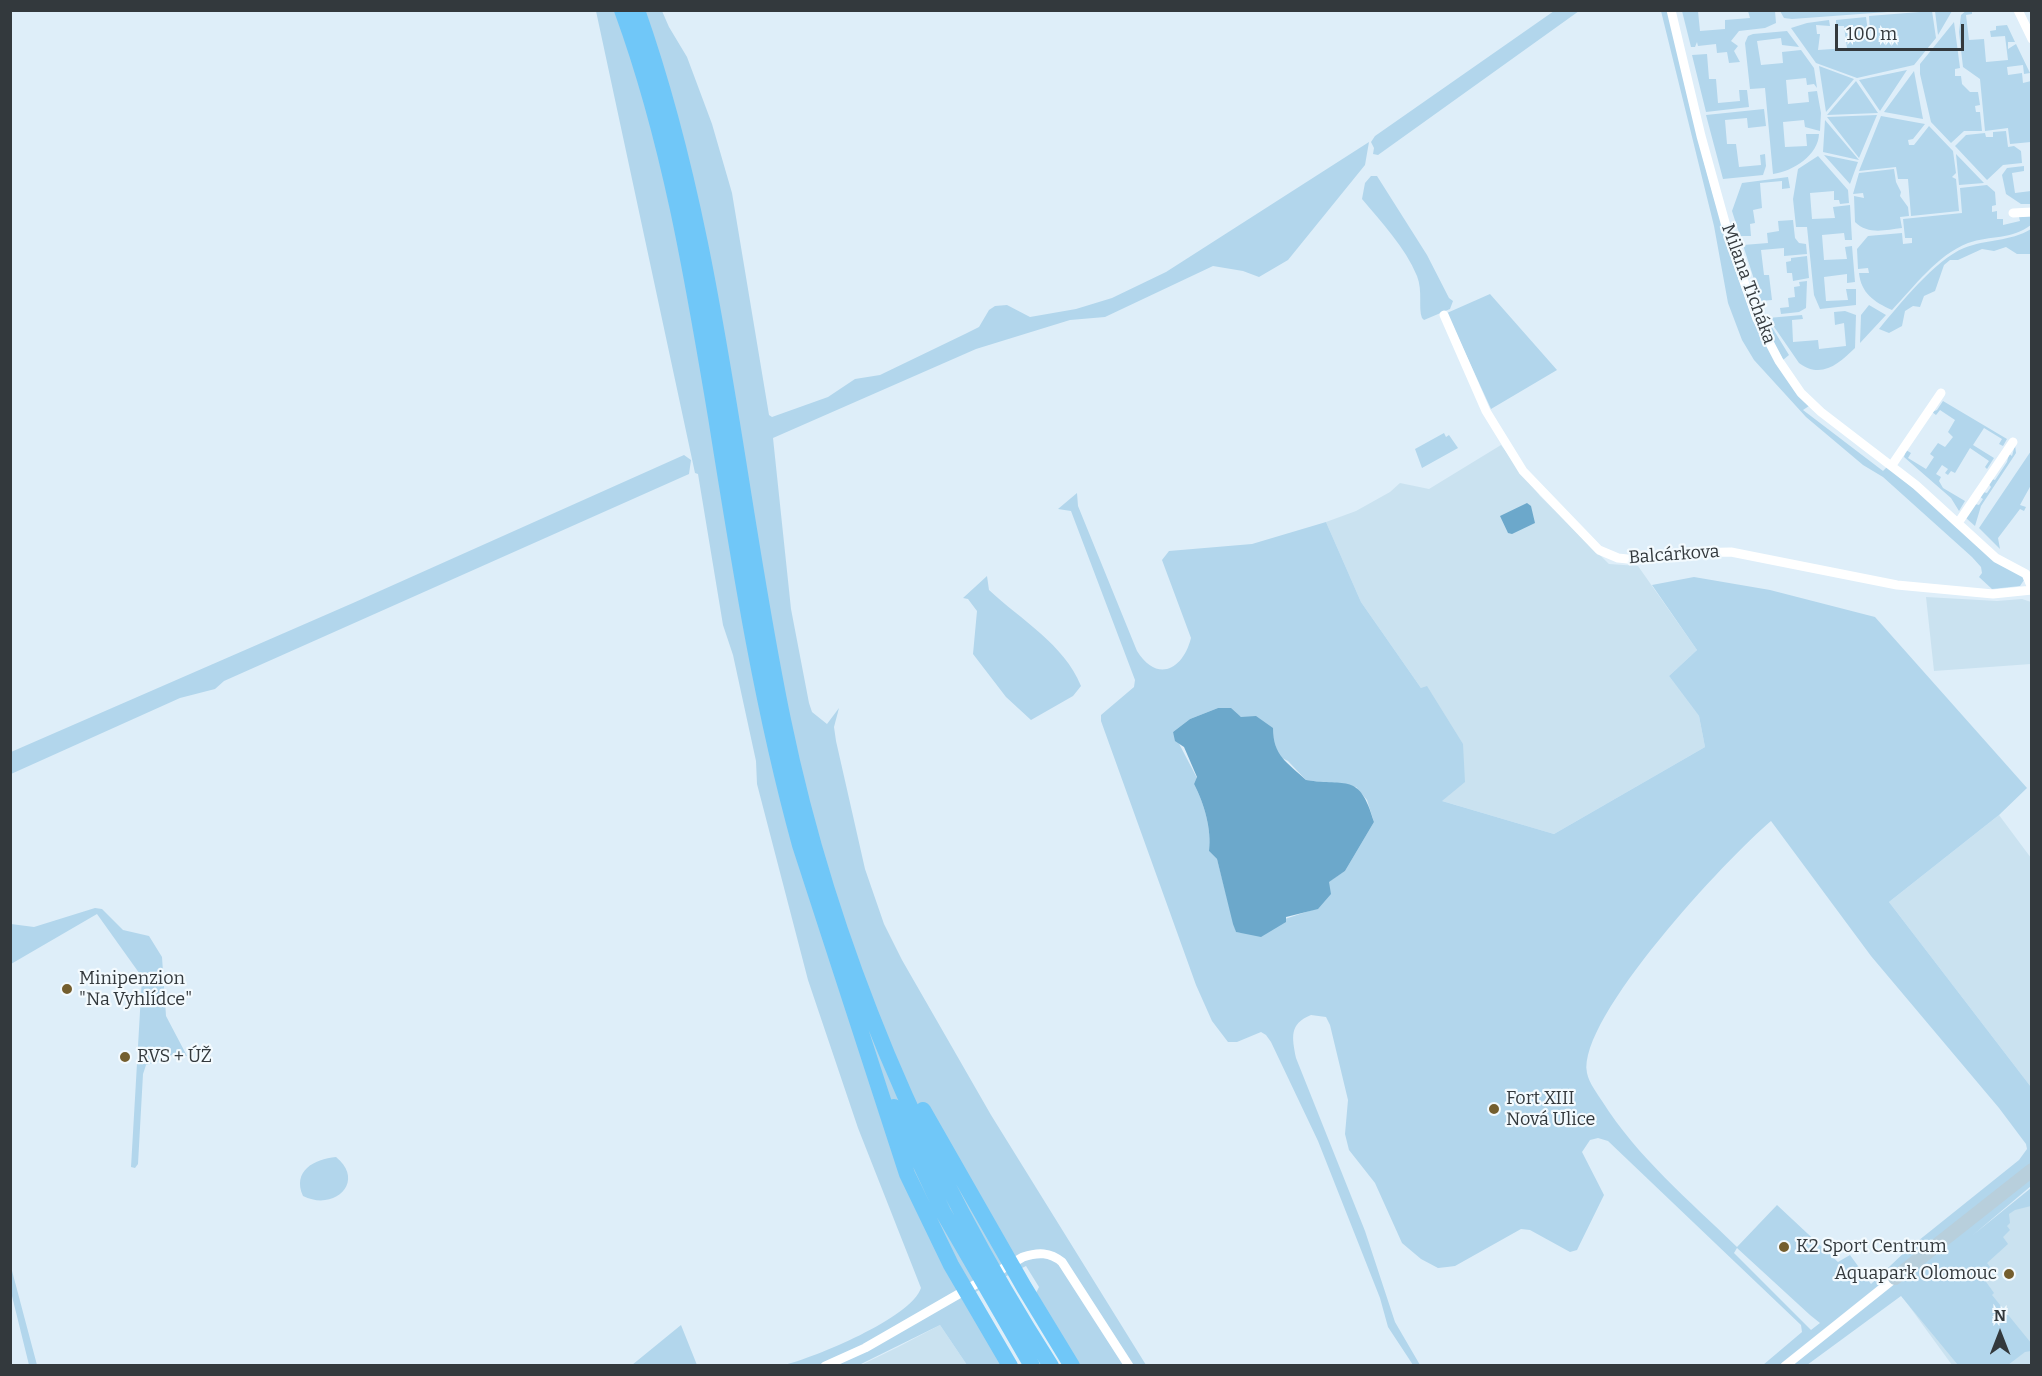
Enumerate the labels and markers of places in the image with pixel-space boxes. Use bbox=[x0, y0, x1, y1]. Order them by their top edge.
place label: Minipenzion "Na Vyhlídce" bbox=[79, 968, 192, 1010]
marker: Minipenzion "Na Vyhlídce" bbox=[60, 982, 74, 996]
place label: RVS + ÚŽ bbox=[137, 1046, 212, 1068]
marker: RVS + ÚŽ bbox=[118, 1050, 132, 1064]
place label: Fort XIII Nová Ulice bbox=[1506, 1088, 1595, 1130]
marker: Fort XIII Nová Ulice bbox=[1487, 1102, 1501, 1116]
place label: K2 Sport Centrum bbox=[1796, 1236, 1947, 1258]
marker: K2 Sport Centrum bbox=[1777, 1240, 1791, 1254]
place label: Aquapark Olomouc bbox=[1834, 1263, 1997, 1285]
marker: Aquapark Olomouc bbox=[2002, 1267, 2016, 1281]

